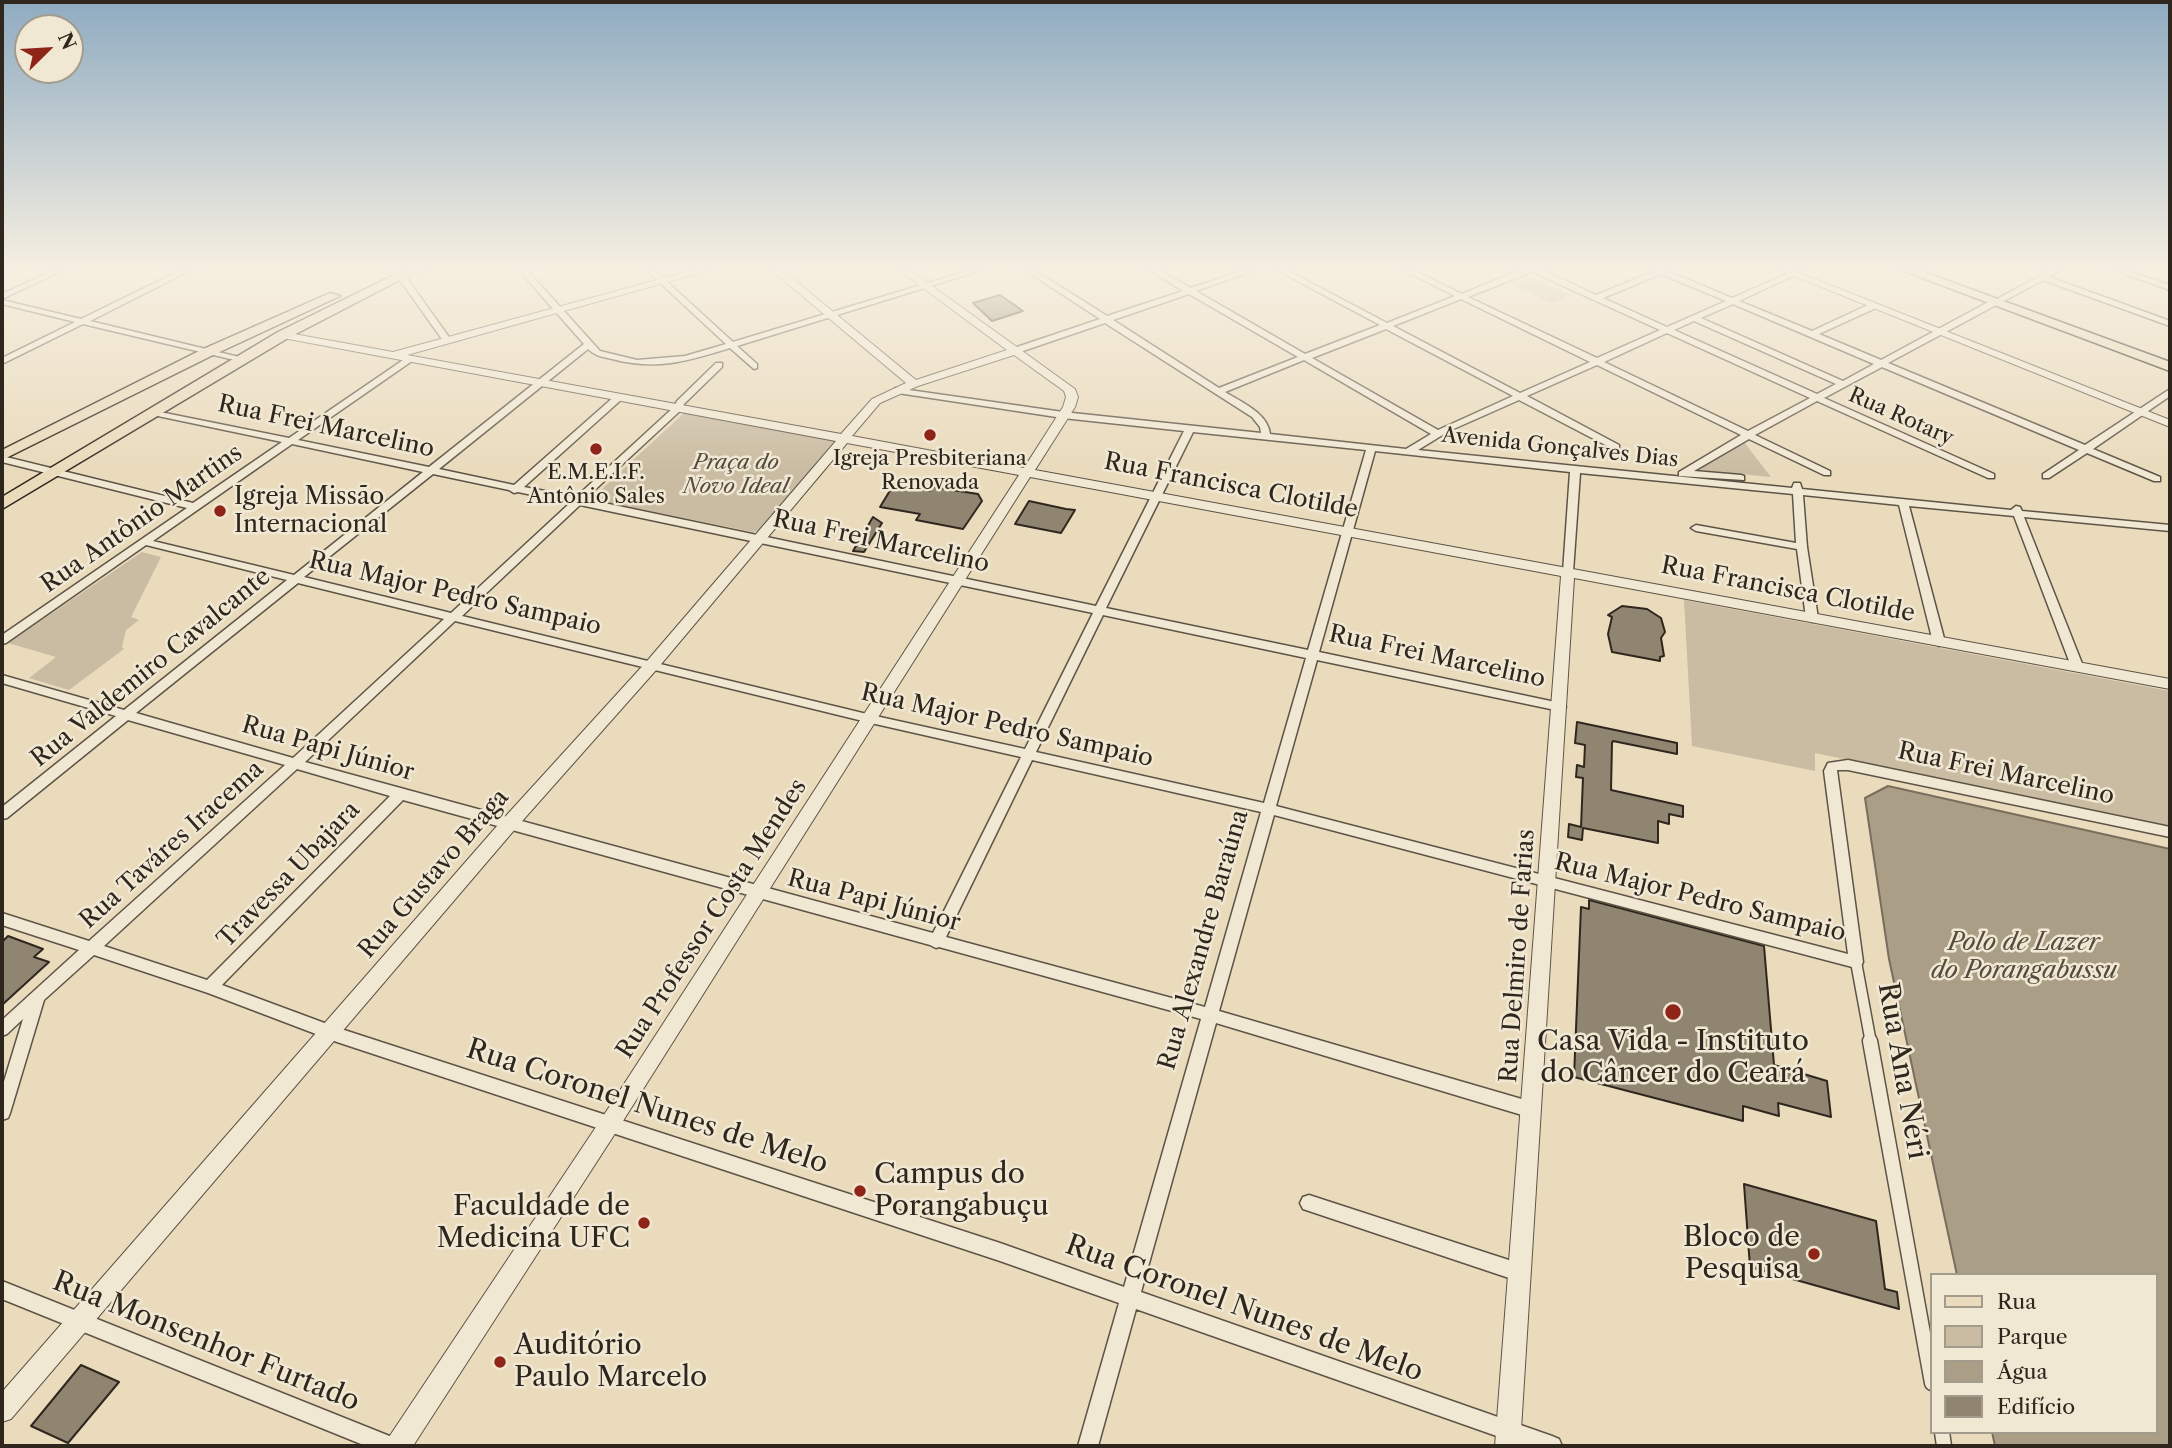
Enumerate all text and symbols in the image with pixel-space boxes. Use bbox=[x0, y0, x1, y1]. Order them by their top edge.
north arrow bbox=[14, 14, 84, 84]
text: N bbox=[53, 29, 81, 53]
street label: Rua Rotary bbox=[1845, 383, 1957, 451]
street label: Rua Frei Marcelino bbox=[215, 390, 437, 464]
street label: Avenida Gonçalves Dias bbox=[1440, 423, 1680, 473]
marker: Igreja Presbiteriana Renovada bbox=[922, 427, 938, 443]
street label: Rua Antônio Martins bbox=[36, 439, 248, 599]
marker: E.M.E.I.F. Antônio Sales bbox=[588, 441, 604, 457]
place label: Igreja Presbiteriana Renovada bbox=[833, 446, 1027, 496]
street label: Rua Francisca Clotilde bbox=[1102, 447, 1360, 525]
park label: Praça do Novo Ideal bbox=[683, 450, 789, 500]
place label: E.M.E.I.F. Antônio Sales bbox=[527, 460, 665, 510]
place label: Igreja Missão Internacional bbox=[234, 483, 387, 539]
marker: Igreja Missão Internacional bbox=[212, 503, 228, 519]
street label: Rua Frei Marcelino bbox=[770, 505, 992, 579]
street label: Rua Major Pedro Sampaio bbox=[306, 546, 604, 642]
street label: Rua Francisca Clotilde bbox=[1659, 551, 1917, 629]
street label: Rua Valdemiro Cavalcante bbox=[25, 562, 277, 774]
street label: Rua Frei Marcelino bbox=[1326, 620, 1548, 694]
street label: Rua Major Pedro Sampaio bbox=[858, 678, 1156, 774]
street label: Rua Papi Júnior bbox=[239, 711, 417, 787]
street label: Rua Frei Marcelino bbox=[1895, 737, 2117, 811]
street label: Rua Taváres Iracema bbox=[74, 755, 270, 935]
street label: Rua Professor Costa Mendes bbox=[611, 774, 813, 1064]
street label: Rua Gustavo Braga bbox=[353, 784, 515, 964]
street label: Travessa Ubajara bbox=[212, 796, 366, 954]
street label: Rua Alexandre Baraúna bbox=[1153, 807, 1255, 1073]
street label: Rua Delmiro de Farias bbox=[1495, 828, 1541, 1084]
street label: Rua Major Pedro Sampaio bbox=[1551, 848, 1849, 948]
street label: Rua Papi Júnior bbox=[784, 864, 964, 938]
park label: Polo de Lazer do Porangabussu bbox=[1931, 929, 2117, 985]
street label: Rua Ana Néri bbox=[1870, 980, 1934, 1162]
marker: Casa Vida - Instituto do Câncer do Ceará bbox=[1663, 1002, 1683, 1022]
place label: Casa Vida - Instituto do Câncer do Ceará bbox=[1537, 1025, 1809, 1091]
street label: Rua Coronel Nunes de Melo bbox=[462, 1033, 832, 1181]
place label: Campus do Porangabuçu bbox=[874, 1158, 1049, 1224]
marker: Campus do Porangabuçu bbox=[852, 1183, 868, 1199]
place label: Faculdade de Medicina UFC bbox=[437, 1190, 630, 1256]
marker: Faculdade de Medicina UFC bbox=[636, 1215, 652, 1231]
place label: Bloco de Pesquisa bbox=[1683, 1221, 1800, 1287]
street label: Rua Coronel Nunes de Melo bbox=[1061, 1229, 1427, 1389]
marker: Bloco de Pesquisa bbox=[1806, 1246, 1822, 1262]
street label: Rua Monsenhor Furtado bbox=[48, 1265, 364, 1419]
legend bbox=[1930, 1273, 2158, 1434]
text: Rua bbox=[1997, 1289, 2036, 1314]
text: Parque bbox=[1997, 1324, 2068, 1349]
place label: Auditório Paulo Marcelo bbox=[514, 1329, 707, 1395]
marker: Auditório Paulo Marcelo bbox=[492, 1354, 508, 1370]
text: Água bbox=[1997, 1359, 2048, 1384]
text: Edifício bbox=[1997, 1394, 2075, 1419]

